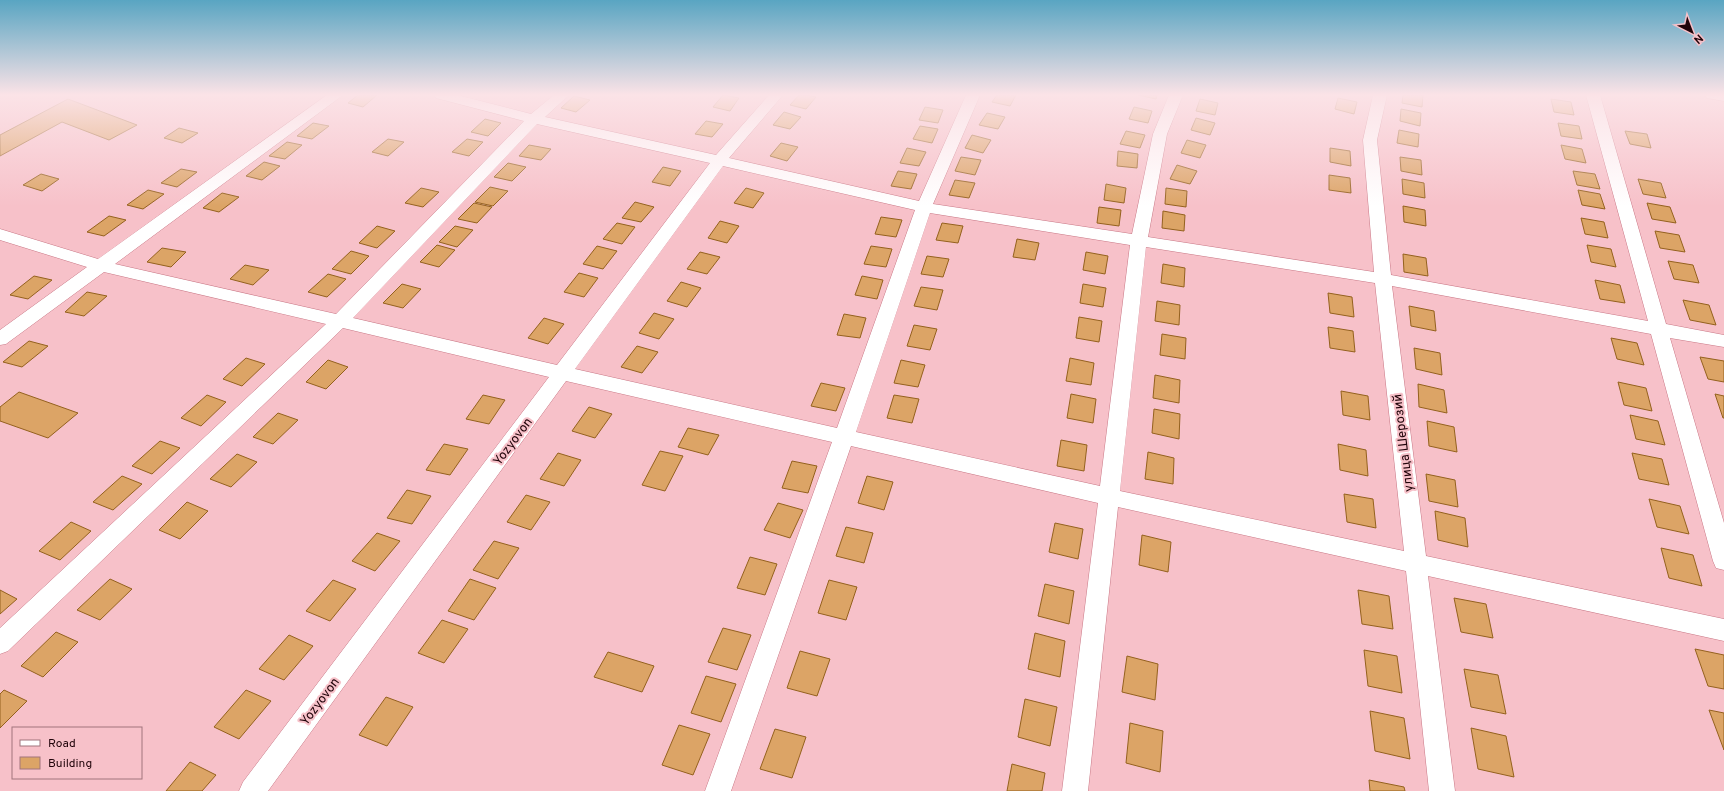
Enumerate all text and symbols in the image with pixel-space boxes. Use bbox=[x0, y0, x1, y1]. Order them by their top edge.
north arrow bbox=[1672, 12, 1712, 52]
text: N bbox=[1690, 31, 1706, 47]
street label: улица Шерозий bbox=[1390, 393, 1418, 493]
street label: Yozyovon bbox=[490, 415, 537, 469]
street label: Yozyovon bbox=[297, 675, 344, 729]
legend bbox=[12, 727, 142, 779]
text: Road bbox=[48, 736, 76, 752]
text: Building bbox=[48, 756, 92, 772]

